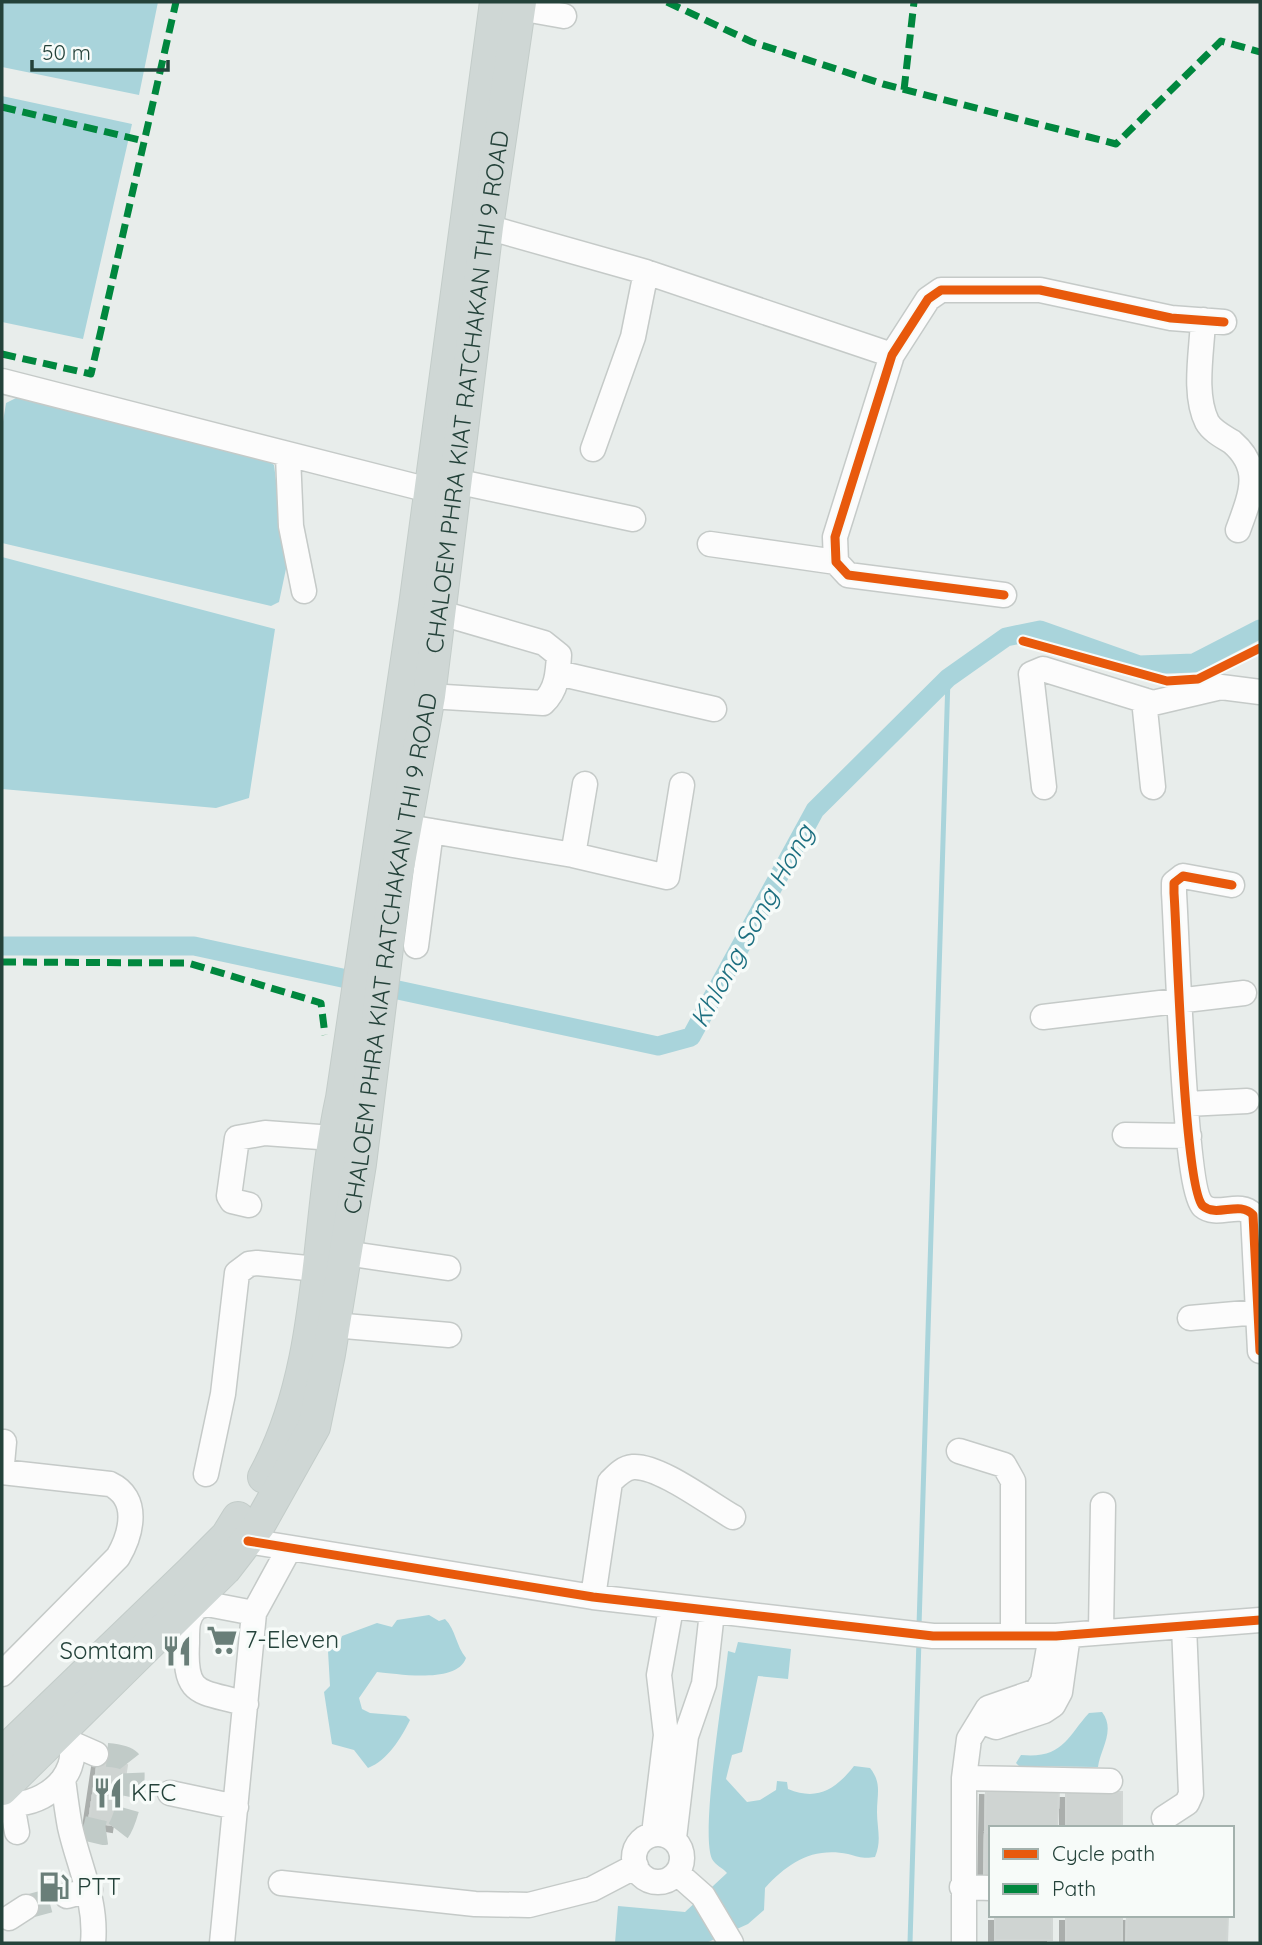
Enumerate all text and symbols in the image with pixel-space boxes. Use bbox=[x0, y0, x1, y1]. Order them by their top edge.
scale bar bbox=[32, 28, 168, 72]
text: 50 m bbox=[42, 39, 91, 65]
street label: CHALOEM PHRA KIAT RATCHAKAN THI 9 ROAD bbox=[418, 128, 515, 655]
street label: CHALOEM PHRA KIAT RATCHAKAN THI 9 ROAD bbox=[336, 690, 443, 1216]
water label: Khlong Song Hong bbox=[682, 817, 822, 1033]
supermarket icon: 7-Eleven bbox=[205, 1623, 239, 1657]
place label: 7-Eleven bbox=[245, 1624, 339, 1654]
restaurant icon: Somtam bbox=[160, 1634, 194, 1668]
place label: Somtam bbox=[60, 1635, 154, 1665]
restaurant icon: KFC bbox=[91, 1776, 125, 1810]
place label: KFC bbox=[131, 1777, 176, 1807]
legend bbox=[989, 1826, 1234, 1917]
text: Cycle path bbox=[1052, 1840, 1155, 1866]
fuel station icon: PTT bbox=[37, 1870, 71, 1904]
place label: PTT bbox=[77, 1871, 121, 1901]
text: Path bbox=[1052, 1875, 1096, 1901]

